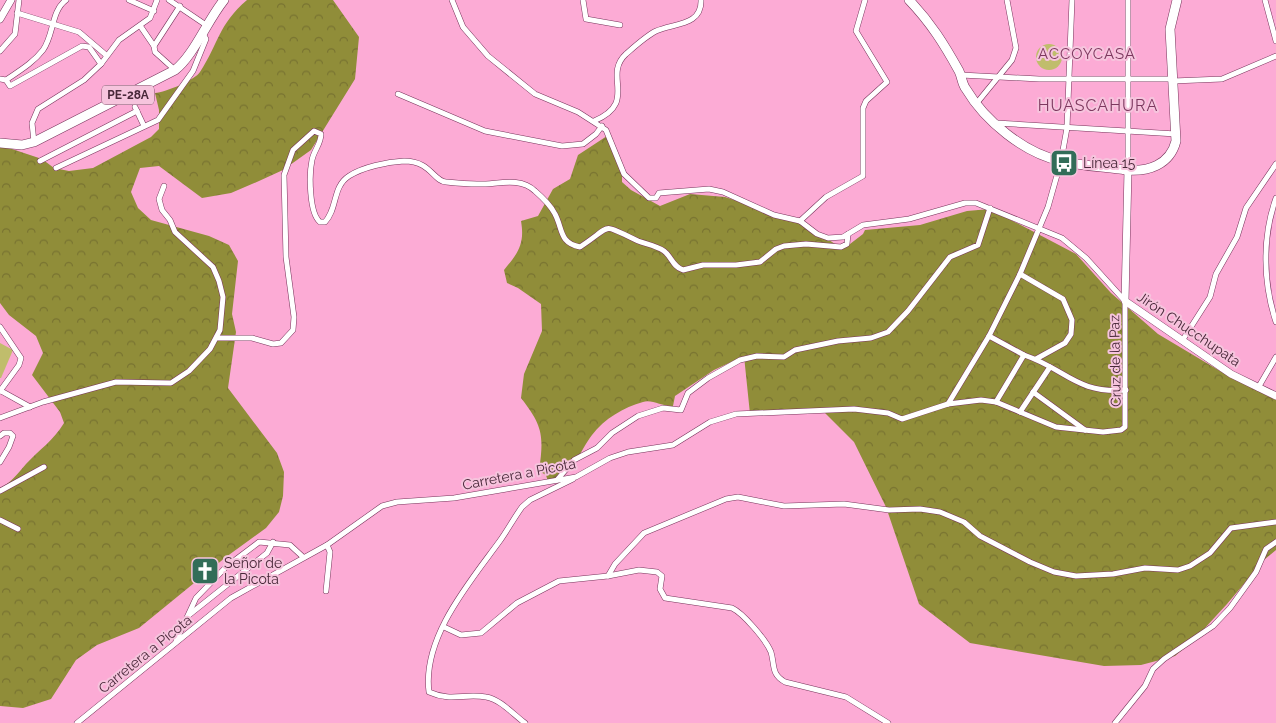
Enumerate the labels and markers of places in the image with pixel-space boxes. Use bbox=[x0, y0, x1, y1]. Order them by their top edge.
bus stop icon: Línea 15 bbox=[1049, 148, 1079, 178]
place label: Línea 15 bbox=[1083, 155, 1136, 171]
place label: Señor de la Picota bbox=[224, 555, 282, 587]
church icon: Señor de la Picota bbox=[190, 556, 220, 586]

